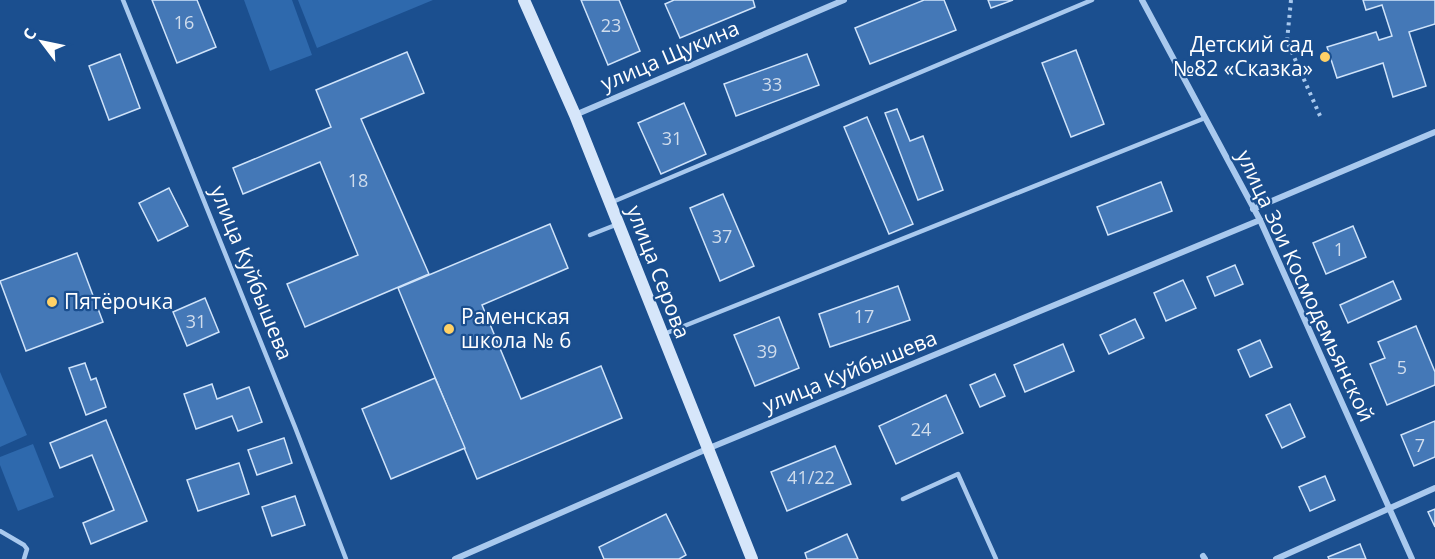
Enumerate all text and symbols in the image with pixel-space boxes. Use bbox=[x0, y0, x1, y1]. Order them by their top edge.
house number: 16 bbox=[174, 10, 194, 34]
north arrow bbox=[12, 12, 72, 72]
street label: улица Щукина bbox=[596, 13, 743, 97]
house number: 23 bbox=[601, 13, 621, 37]
text: С bbox=[17, 24, 41, 44]
place label: Детский сад №82 «Сказка» bbox=[1173, 30, 1313, 82]
marker: Детский сад №82 «Сказка» bbox=[1318, 50, 1332, 64]
house number: 33 bbox=[762, 72, 782, 96]
house number: 31 bbox=[662, 126, 682, 150]
street label: улица Зои Космодемьянской bbox=[1230, 145, 1381, 426]
house number: 18 bbox=[348, 168, 368, 192]
street label: улица Куйбышева bbox=[204, 181, 300, 364]
street label: улица Серова bbox=[621, 201, 697, 342]
house number: 37 bbox=[712, 224, 732, 248]
house number: 1 bbox=[1334, 237, 1344, 261]
place label: Пятёрочка bbox=[64, 287, 173, 315]
marker: Пятёрочка bbox=[45, 295, 59, 309]
place label: Раменская школа № 6 bbox=[461, 302, 571, 354]
house number: 17 bbox=[854, 304, 874, 328]
house number: 31 bbox=[186, 309, 206, 333]
marker: Раменская школа № 6 bbox=[442, 322, 456, 336]
street label: улица Куйбышева bbox=[758, 323, 941, 419]
house number: 39 bbox=[757, 339, 777, 363]
house number: 5 bbox=[1397, 355, 1407, 379]
house number: 24 bbox=[911, 417, 931, 441]
house number: 7 bbox=[1415, 433, 1425, 457]
house number: 41/22 bbox=[787, 465, 835, 489]

